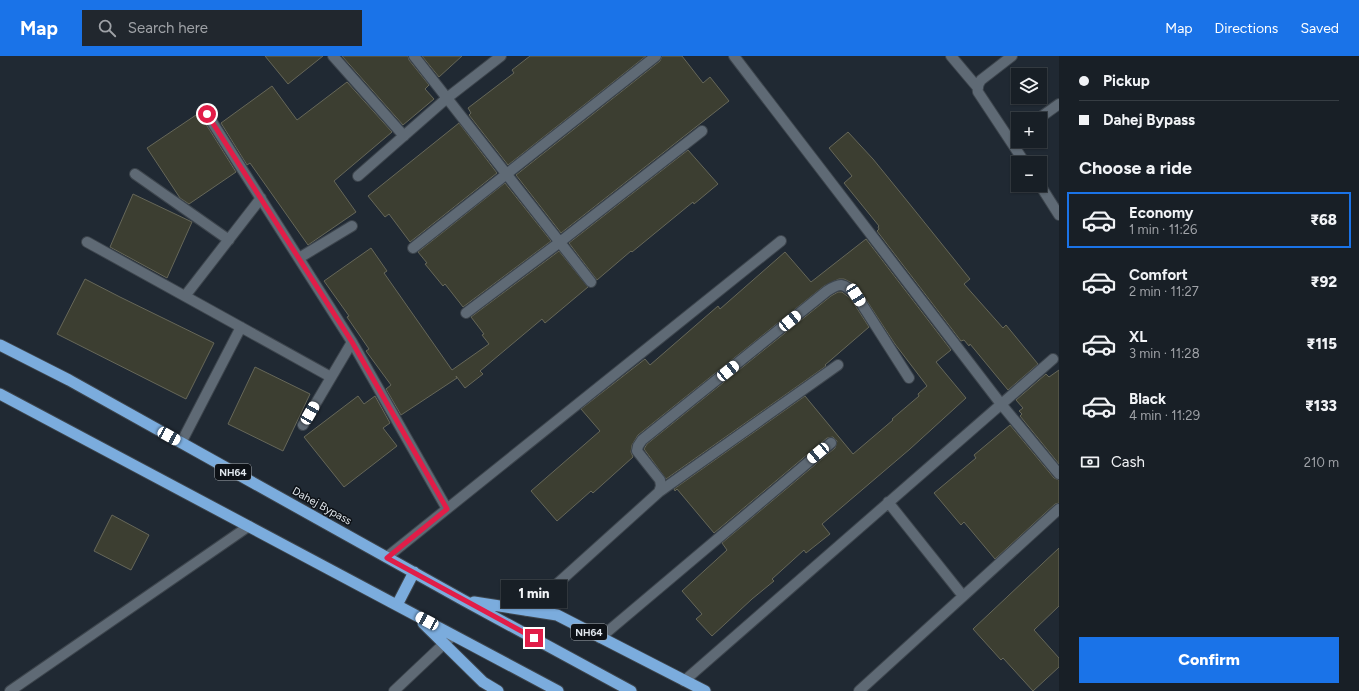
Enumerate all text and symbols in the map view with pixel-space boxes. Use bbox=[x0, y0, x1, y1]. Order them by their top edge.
search box bbox=[82, 10, 362, 46]
text: Map bbox=[20, 17, 58, 40]
icon: search bbox=[96, 17, 118, 39]
text: Search here bbox=[128, 19, 208, 37]
text: Map bbox=[1165, 20, 1193, 37]
text: Directions bbox=[1215, 20, 1278, 37]
text: Saved bbox=[1300, 20, 1339, 37]
map controls bbox=[1011, 68, 1047, 192]
button: layers bbox=[1011, 68, 1047, 104]
text: Pickup bbox=[1103, 72, 1150, 90]
route start bbox=[198, 105, 216, 123]
text: Dahej Bypass bbox=[1103, 111, 1195, 129]
button: + bbox=[1011, 112, 1047, 148]
button: − bbox=[1011, 156, 1047, 192]
text: Choose a ride bbox=[1079, 157, 1192, 179]
icon: car bbox=[1081, 202, 1117, 238]
text: Economy bbox=[1129, 204, 1194, 222]
text: ₹68 bbox=[1310, 211, 1337, 229]
text: 1 min · 11:26 bbox=[1129, 222, 1197, 237]
icon: car bbox=[1081, 264, 1117, 300]
text: Comfort bbox=[1129, 266, 1188, 284]
text: ₹92 bbox=[1311, 273, 1337, 291]
car bbox=[844, 282, 868, 308]
text: 2 min · 11:27 bbox=[1129, 284, 1199, 299]
car bbox=[777, 309, 803, 333]
icon: car bbox=[1081, 326, 1117, 362]
text: XL bbox=[1129, 328, 1147, 346]
text: ₹115 bbox=[1307, 335, 1337, 353]
text: 3 min · 11:28 bbox=[1129, 346, 1200, 361]
car bbox=[715, 359, 741, 383]
icon: car bbox=[1081, 388, 1117, 424]
text: Black bbox=[1129, 390, 1166, 408]
text: ₹133 bbox=[1305, 397, 1337, 415]
car bbox=[299, 400, 321, 426]
text: 4 min · 11:29 bbox=[1129, 408, 1200, 423]
car bbox=[156, 425, 182, 447]
car bbox=[805, 441, 831, 465]
icon: cash bbox=[1079, 451, 1101, 473]
text: Cash bbox=[1111, 453, 1145, 471]
text: 210 m bbox=[1304, 455, 1339, 470]
road number: NH64 bbox=[215, 464, 251, 480]
street label: Dahej Bypass bbox=[290, 484, 354, 528]
callout: 1 min bbox=[501, 580, 567, 608]
text: 1 min bbox=[518, 586, 550, 601]
car bbox=[414, 610, 440, 632]
road number: NH64 bbox=[571, 624, 607, 640]
route end bbox=[525, 629, 543, 647]
button: Confirm bbox=[1079, 637, 1339, 683]

